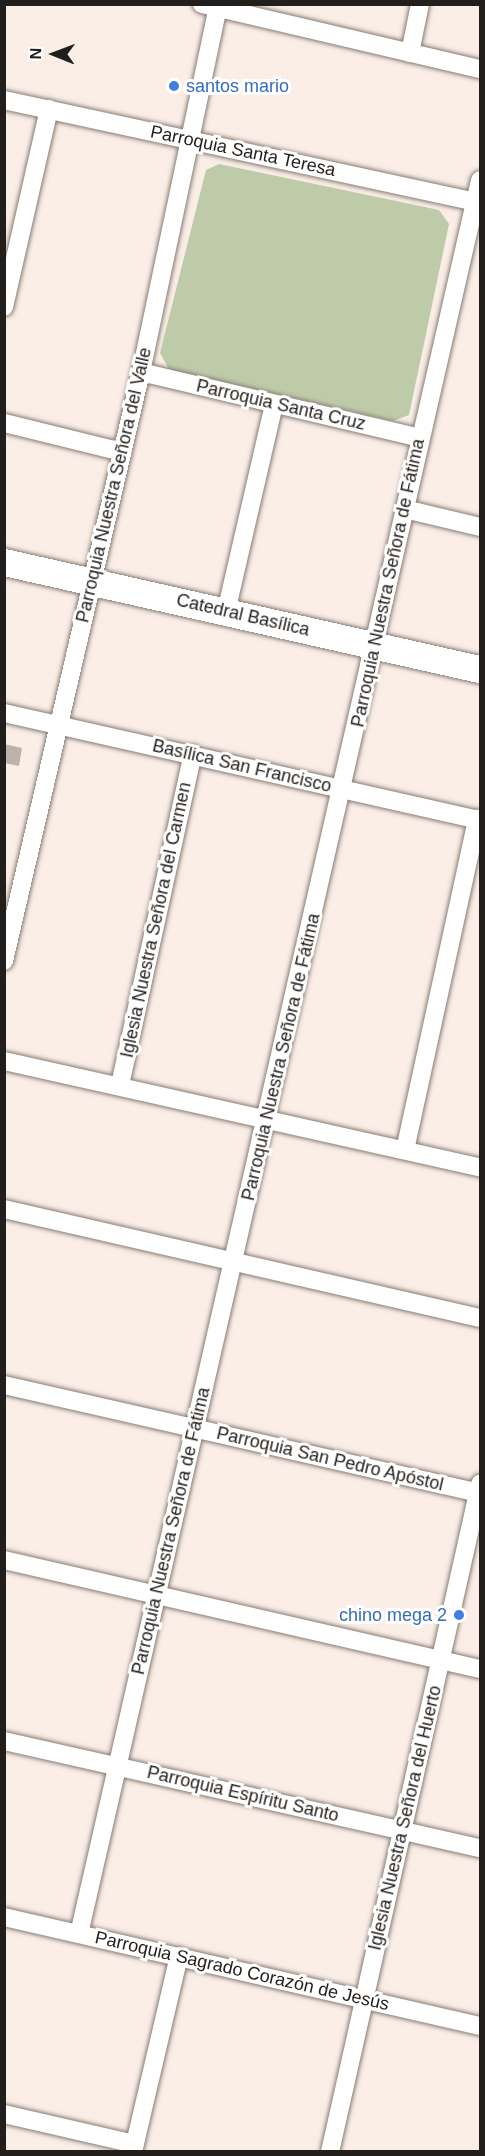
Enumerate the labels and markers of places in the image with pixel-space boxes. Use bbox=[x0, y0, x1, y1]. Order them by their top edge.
place label: santos mario bbox=[186, 75, 289, 97]
marker: santos mario bbox=[167, 79, 181, 93]
place label: chino mega 2 bbox=[339, 1604, 447, 1626]
marker: chino mega 2 bbox=[452, 1608, 466, 1622]

